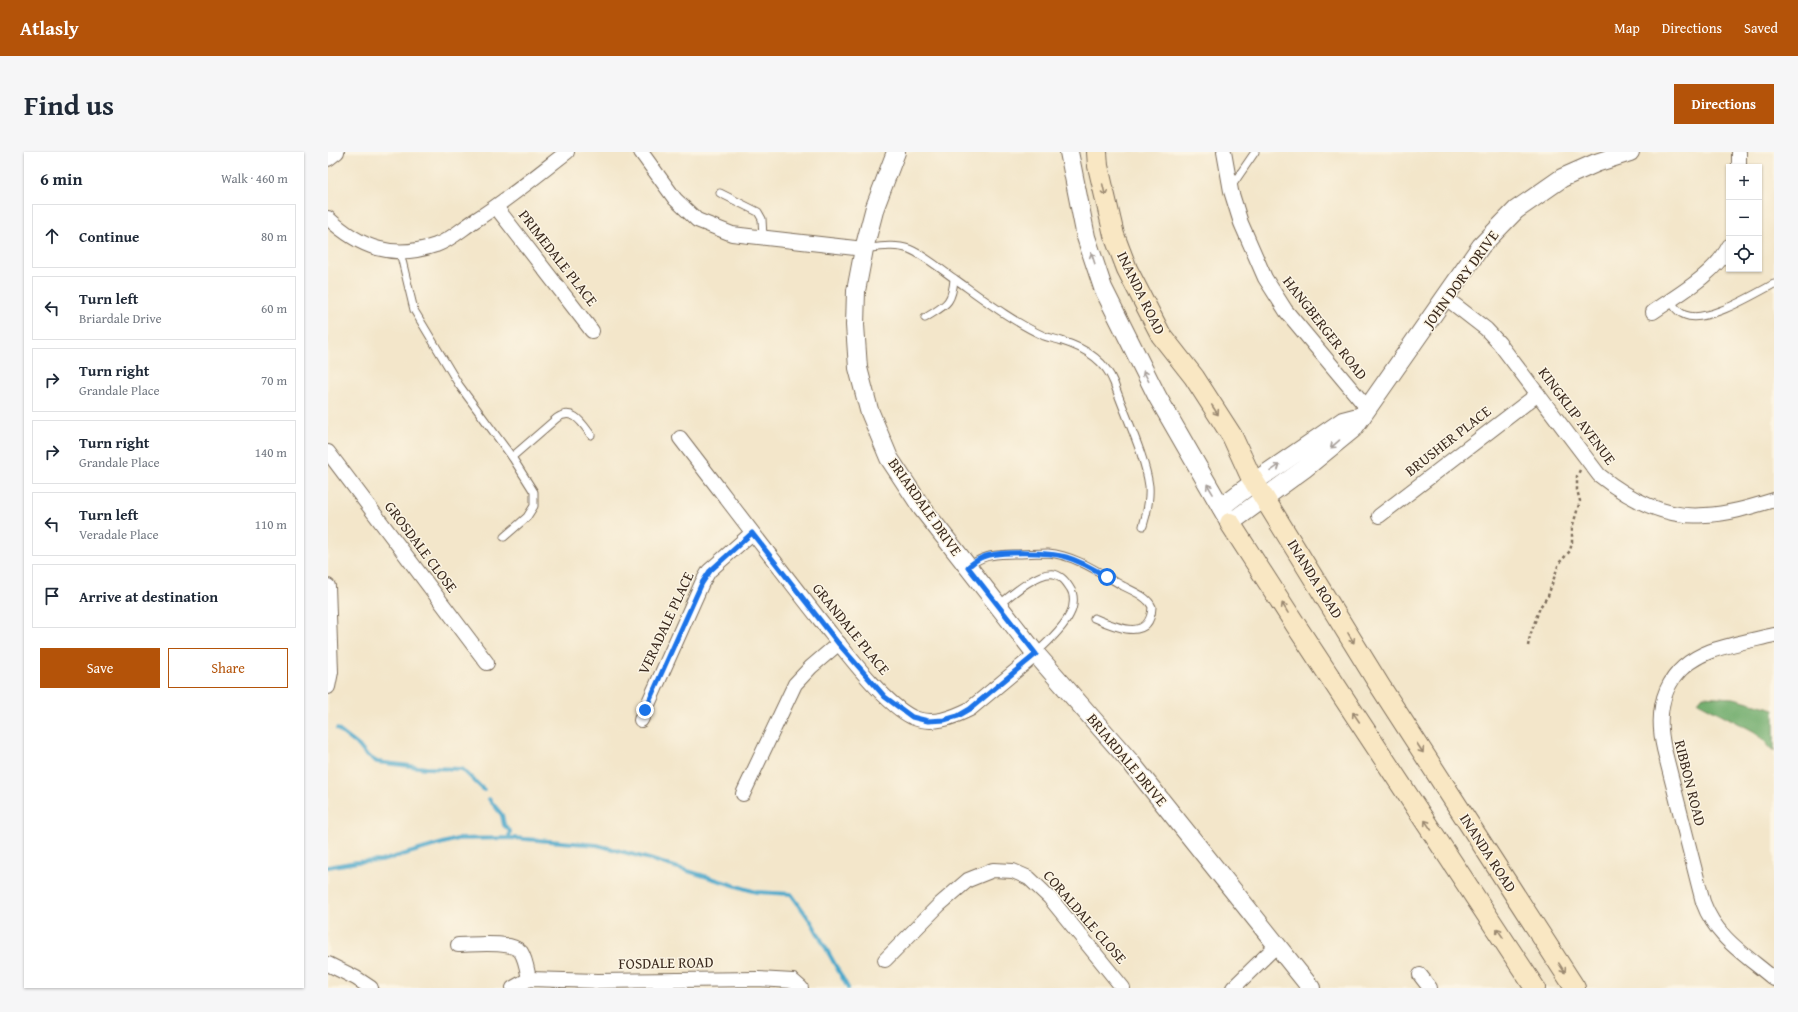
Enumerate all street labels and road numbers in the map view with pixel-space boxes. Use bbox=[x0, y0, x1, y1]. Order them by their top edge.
street label: PRIMEDALE PLACE bbox=[514, 205, 603, 311]
street label: JOHN DORY DRIVE bbox=[1417, 225, 1503, 333]
street label: INANDA ROAD bbox=[1112, 248, 1171, 338]
street label: HANGBERGER ROAD bbox=[1278, 271, 1373, 384]
street label: KINGKLIP AVENUE bbox=[1534, 363, 1621, 469]
street label: BRUSHER PLACE bbox=[1400, 400, 1495, 481]
street label: BRIARDALE DRIVE bbox=[884, 453, 967, 560]
street label: GROSDALE CLOSE bbox=[380, 497, 463, 597]
street label: INANDA ROAD bbox=[1283, 535, 1348, 622]
street label: VERADALE PLACE bbox=[633, 568, 699, 678]
street label: GRANDALE PLACE bbox=[808, 578, 895, 679]
street label: BRIARDALE DRIVE bbox=[1082, 709, 1173, 811]
street label: RIBBON ROAD bbox=[1670, 738, 1711, 828]
street label: INANDA ROAD bbox=[1455, 809, 1522, 896]
street label: CORALDALE CLOSE bbox=[1039, 865, 1132, 968]
street label: FOSDALE ROAD bbox=[618, 951, 714, 974]

